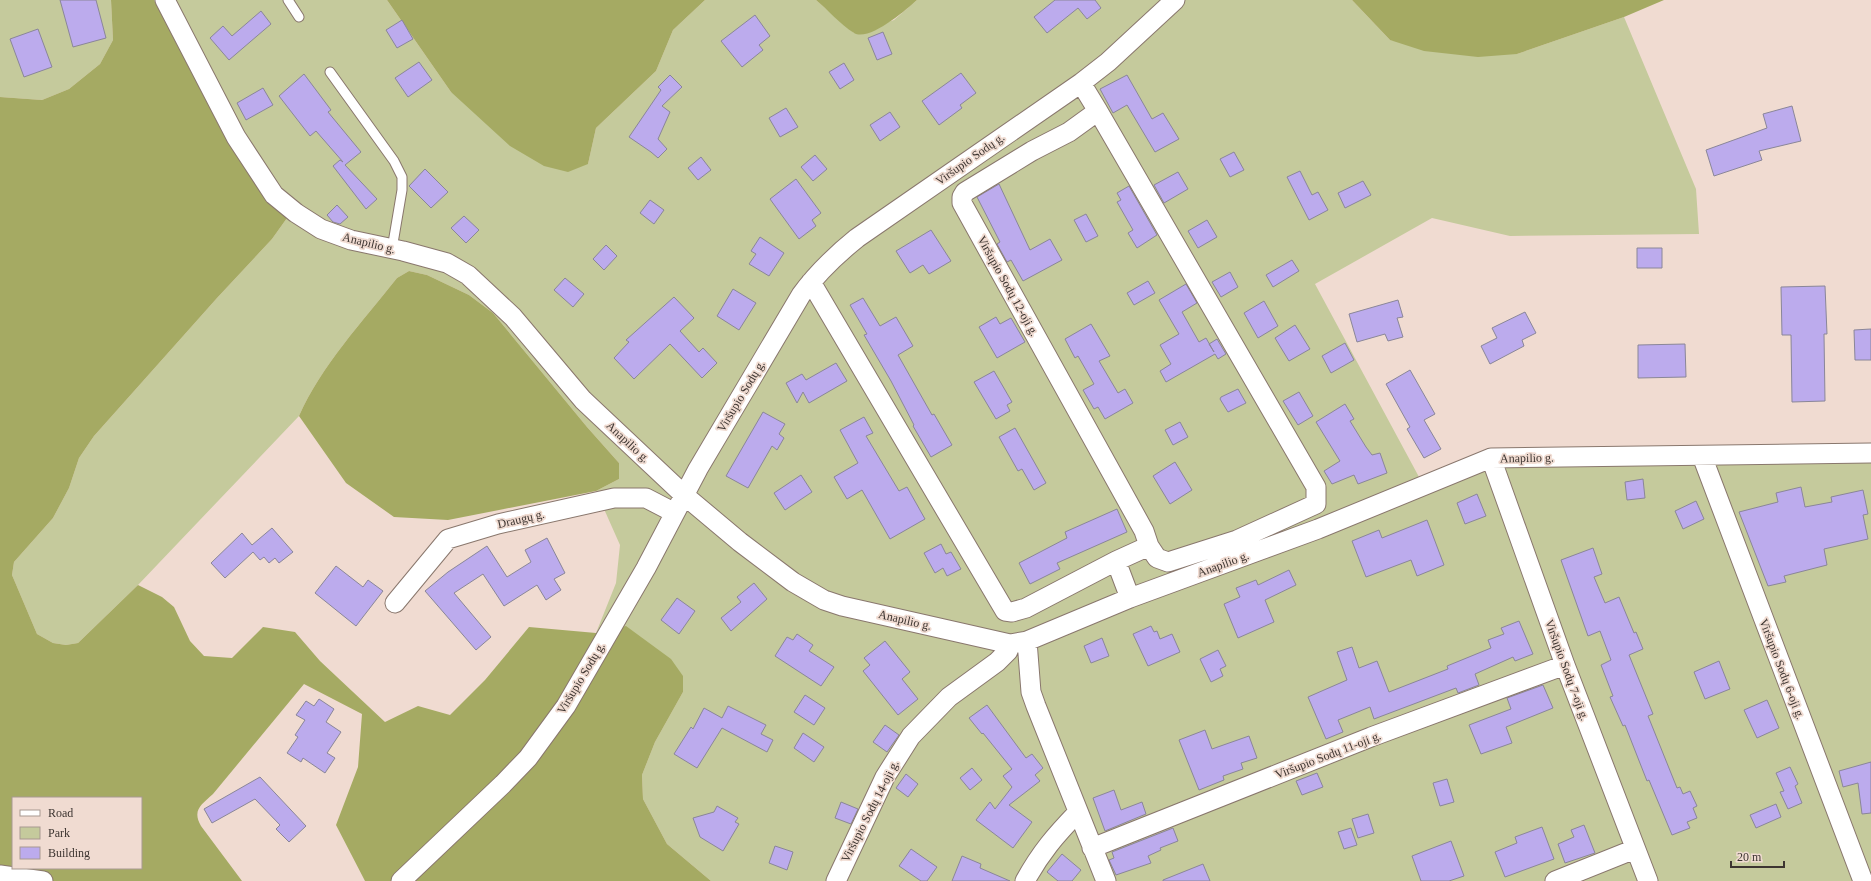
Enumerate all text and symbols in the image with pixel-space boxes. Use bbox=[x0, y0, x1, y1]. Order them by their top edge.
street label: Viršupio Sodų g. bbox=[933, 130, 1007, 188]
street label: Anapilio g. bbox=[341, 230, 397, 256]
street label: Viršupio Sodų 12-oji g. bbox=[975, 233, 1041, 339]
street label: Viršupio Sodų g. bbox=[714, 358, 768, 434]
street label: Anapilio g. bbox=[603, 418, 653, 466]
street label: Anapilio g. bbox=[1500, 451, 1554, 465]
street label: Draugų g. bbox=[496, 507, 546, 531]
street label: Anapilio g. bbox=[1195, 548, 1251, 580]
street label: Anapilio g. bbox=[877, 607, 933, 633]
street label: Viršupio Sodų 6-oji g. bbox=[1756, 617, 1808, 721]
street label: Viršupio Sodų 7-oji g. bbox=[1542, 618, 1592, 722]
street label: Viršupio Sodų g. bbox=[554, 640, 608, 716]
street label: Viršupio Sodų 11-oji g. bbox=[1273, 728, 1383, 782]
street label: Viršupio Sodų 14-oji g. bbox=[838, 758, 902, 864]
legend bbox=[12, 797, 142, 869]
text: Road bbox=[48, 806, 73, 820]
text: Park bbox=[48, 826, 70, 840]
scale bar bbox=[1731, 843, 1784, 869]
text: Building bbox=[48, 846, 90, 860]
text: 20 m bbox=[1737, 850, 1762, 864]

